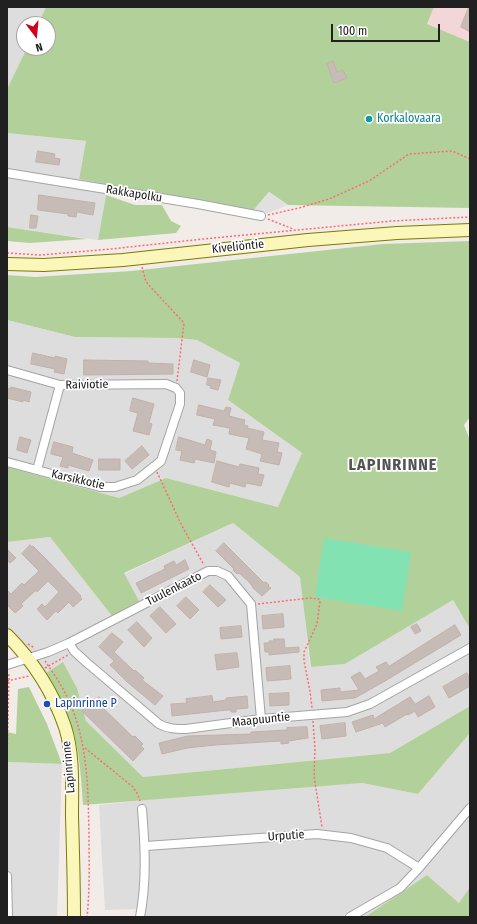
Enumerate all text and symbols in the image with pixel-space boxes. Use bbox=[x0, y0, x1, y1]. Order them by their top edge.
north arrow bbox=[16, 16, 56, 56]
scale bar bbox=[333, 16, 442, 42]
text: 100 m bbox=[338, 24, 367, 38]
text: N bbox=[34, 40, 44, 54]
place label: Korkalovaara bbox=[377, 112, 441, 126]
marker: Korkalovaara bbox=[364, 114, 374, 124]
street label: Rakkapolku bbox=[105, 182, 163, 206]
street label: Kiveliöntie bbox=[211, 237, 265, 257]
street label: Raiviotie bbox=[65, 377, 109, 393]
district label: LAPINRINNE bbox=[349, 456, 437, 476]
street label: Karsikkotie bbox=[50, 467, 106, 493]
street label: Tuulenkaato bbox=[144, 569, 204, 609]
place label: Lapinrinne P bbox=[55, 697, 117, 711]
marker: Lapinrinne P bbox=[42, 699, 52, 709]
street label: Maapuuntie bbox=[231, 710, 291, 730]
street label: Lapinrinne bbox=[60, 740, 78, 794]
street label: Urputie bbox=[267, 828, 305, 844]

